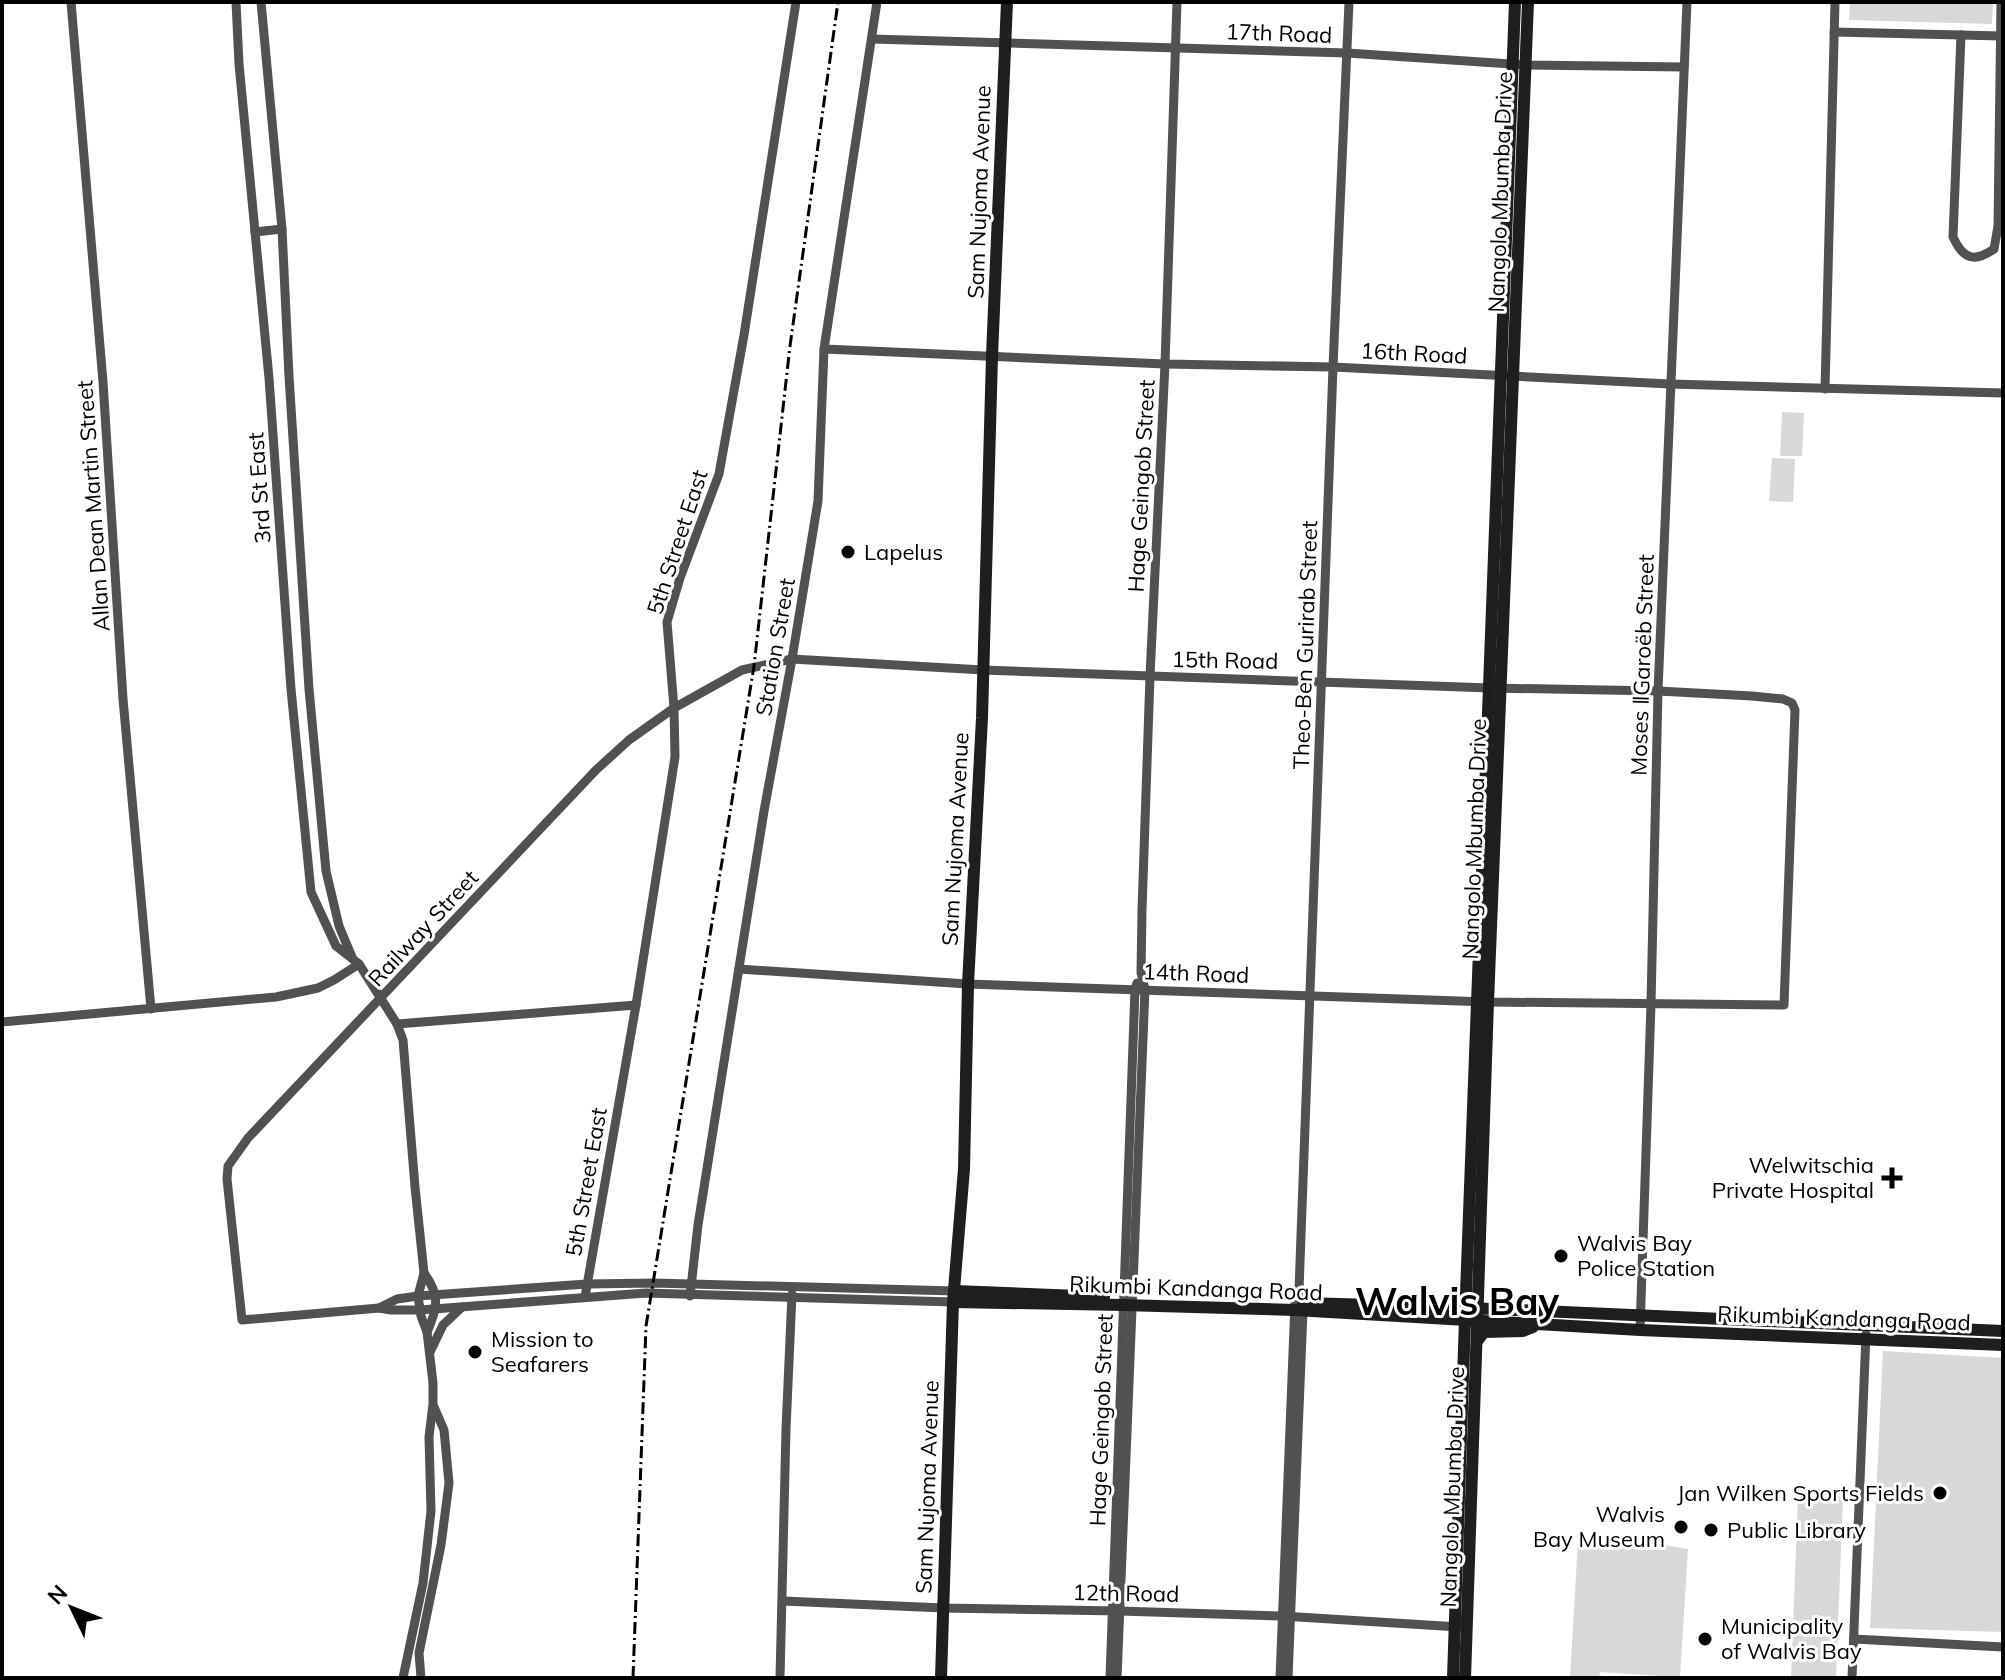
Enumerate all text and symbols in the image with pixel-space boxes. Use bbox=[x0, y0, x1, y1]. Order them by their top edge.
street label: 17th Road bbox=[1225, 17, 1333, 49]
street label: Nangolo Mbumba Drive bbox=[1482, 71, 1518, 313]
street label: Sam Nujoma Avenue bbox=[961, 85, 997, 299]
street label: 16th Road bbox=[1360, 336, 1468, 370]
street label: Allan Dean Martin Street bbox=[70, 379, 116, 633]
street label: Hage Geingob Street bbox=[1121, 379, 1161, 593]
street label: 3rd St East bbox=[241, 431, 277, 545]
street label: 5th Street East bbox=[640, 466, 714, 618]
street label: Theo-Ben Gurirab Street bbox=[1287, 520, 1323, 770]
place label: Lapelus bbox=[864, 538, 943, 566]
marker: Lapelus bbox=[839, 543, 857, 561]
street label: Moses ǁGaroëb Street bbox=[1624, 554, 1660, 776]
street label: Station Street bbox=[749, 576, 801, 718]
street label: 15th Road bbox=[1171, 645, 1279, 675]
street label: Nangolo Mbumba Drive bbox=[1456, 718, 1492, 960]
street label: Sam Nujoma Avenue bbox=[935, 732, 975, 946]
street label: Railway Street bbox=[362, 864, 484, 992]
street label: 14th Road bbox=[1142, 957, 1250, 989]
street label: 5th Street East bbox=[559, 1105, 613, 1259]
place label: Welwitschia Private Hospital bbox=[1712, 1151, 1874, 1204]
marker: Welwitschia Private Hospital bbox=[1881, 1167, 1903, 1189]
place label: Walvis Bay Police Station bbox=[1577, 1229, 1715, 1282]
marker: Walvis Bay Police Station bbox=[1552, 1247, 1570, 1265]
street label: Rikumbi Kandanga Road bbox=[1069, 1270, 1323, 1306]
district label: Walvis Bay bbox=[1355, 1277, 1559, 1325]
street label: Rikumbi Kandanga Road bbox=[1717, 1300, 1971, 1336]
street label: Hage Geingob Street bbox=[1083, 1313, 1119, 1527]
place label: Mission to Seafarers bbox=[491, 1325, 594, 1378]
marker: Mission to Seafarers bbox=[466, 1343, 484, 1361]
street label: Nangolo Mbumba Drive bbox=[1434, 1366, 1470, 1608]
street label: Sam Nujoma Avenue bbox=[909, 1380, 945, 1594]
place label: Jan Wilken Sports Fields bbox=[1677, 1479, 1924, 1507]
marker: Jan Wilken Sports Fields bbox=[1931, 1484, 1949, 1502]
place label: Walvis Bay Museum bbox=[1533, 1500, 1665, 1553]
place label: Public Library bbox=[1727, 1516, 1866, 1544]
marker: Walvis Bay Museum bbox=[1672, 1518, 1690, 1536]
marker: Public Library bbox=[1702, 1521, 1720, 1539]
north arrow bbox=[32, 1568, 112, 1648]
street label: 12th Road bbox=[1072, 1578, 1180, 1608]
text: N bbox=[41, 1579, 73, 1610]
place label: Municipality of Walvis Bay bbox=[1721, 1612, 1862, 1665]
marker: Municipality of Walvis Bay bbox=[1696, 1630, 1714, 1648]

